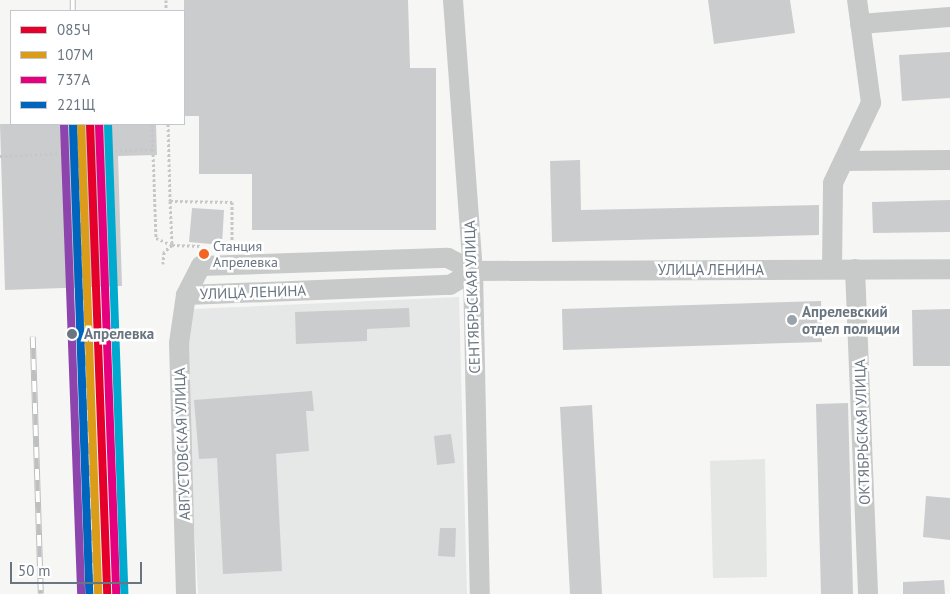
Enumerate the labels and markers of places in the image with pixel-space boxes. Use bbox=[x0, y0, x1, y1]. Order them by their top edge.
place label: Станция Апрелевка bbox=[213, 238, 278, 270]
marker: Станция Апрелевка bbox=[199, 249, 209, 259]
place label: Апрелевский отдел полиции bbox=[802, 302, 900, 337]
marker: Апрелевский отдел полиции bbox=[786, 314, 798, 326]
marker: Апрелевка bbox=[63, 325, 81, 343]
place label: Апрелевка bbox=[84, 325, 154, 343]

